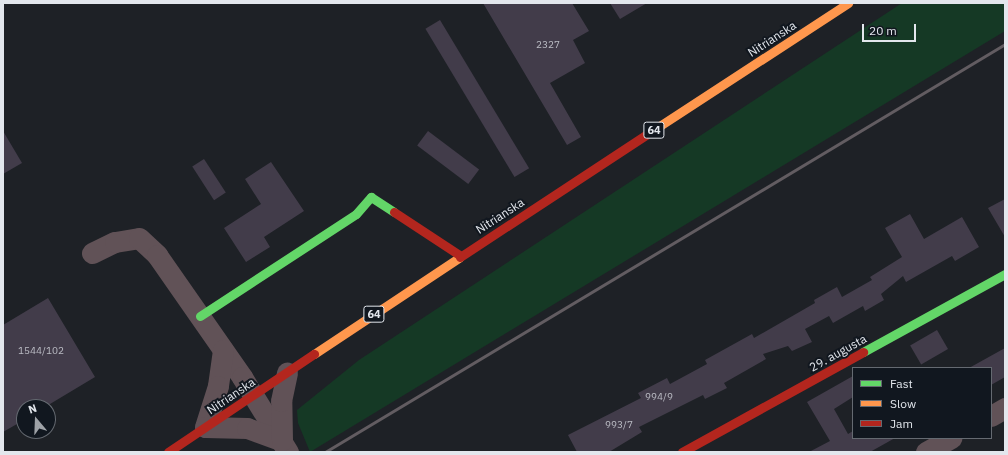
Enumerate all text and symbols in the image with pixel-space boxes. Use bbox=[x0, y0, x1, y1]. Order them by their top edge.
scale bar bbox=[864, 16, 918, 42]
street label: Nitrianska bbox=[745, 18, 799, 60]
text: 20 m bbox=[869, 23, 897, 38]
house number: 2327 bbox=[536, 39, 560, 51]
road number: 64 bbox=[643, 121, 665, 139]
street label: Nitrianska bbox=[473, 195, 527, 237]
road number: 64 bbox=[363, 305, 385, 323]
street label: 29. augusta bbox=[807, 331, 869, 375]
house number: 1544/102 bbox=[18, 345, 64, 357]
legend bbox=[852, 367, 992, 439]
street label: Nitrianska bbox=[204, 375, 258, 417]
text: Fast bbox=[890, 376, 913, 391]
house number: 994/9 bbox=[645, 391, 673, 403]
text: Slow bbox=[890, 396, 916, 411]
north arrow bbox=[16, 399, 56, 439]
text: N bbox=[26, 401, 38, 417]
text: Jam bbox=[890, 416, 913, 431]
house number: 993/7 bbox=[605, 419, 633, 431]

